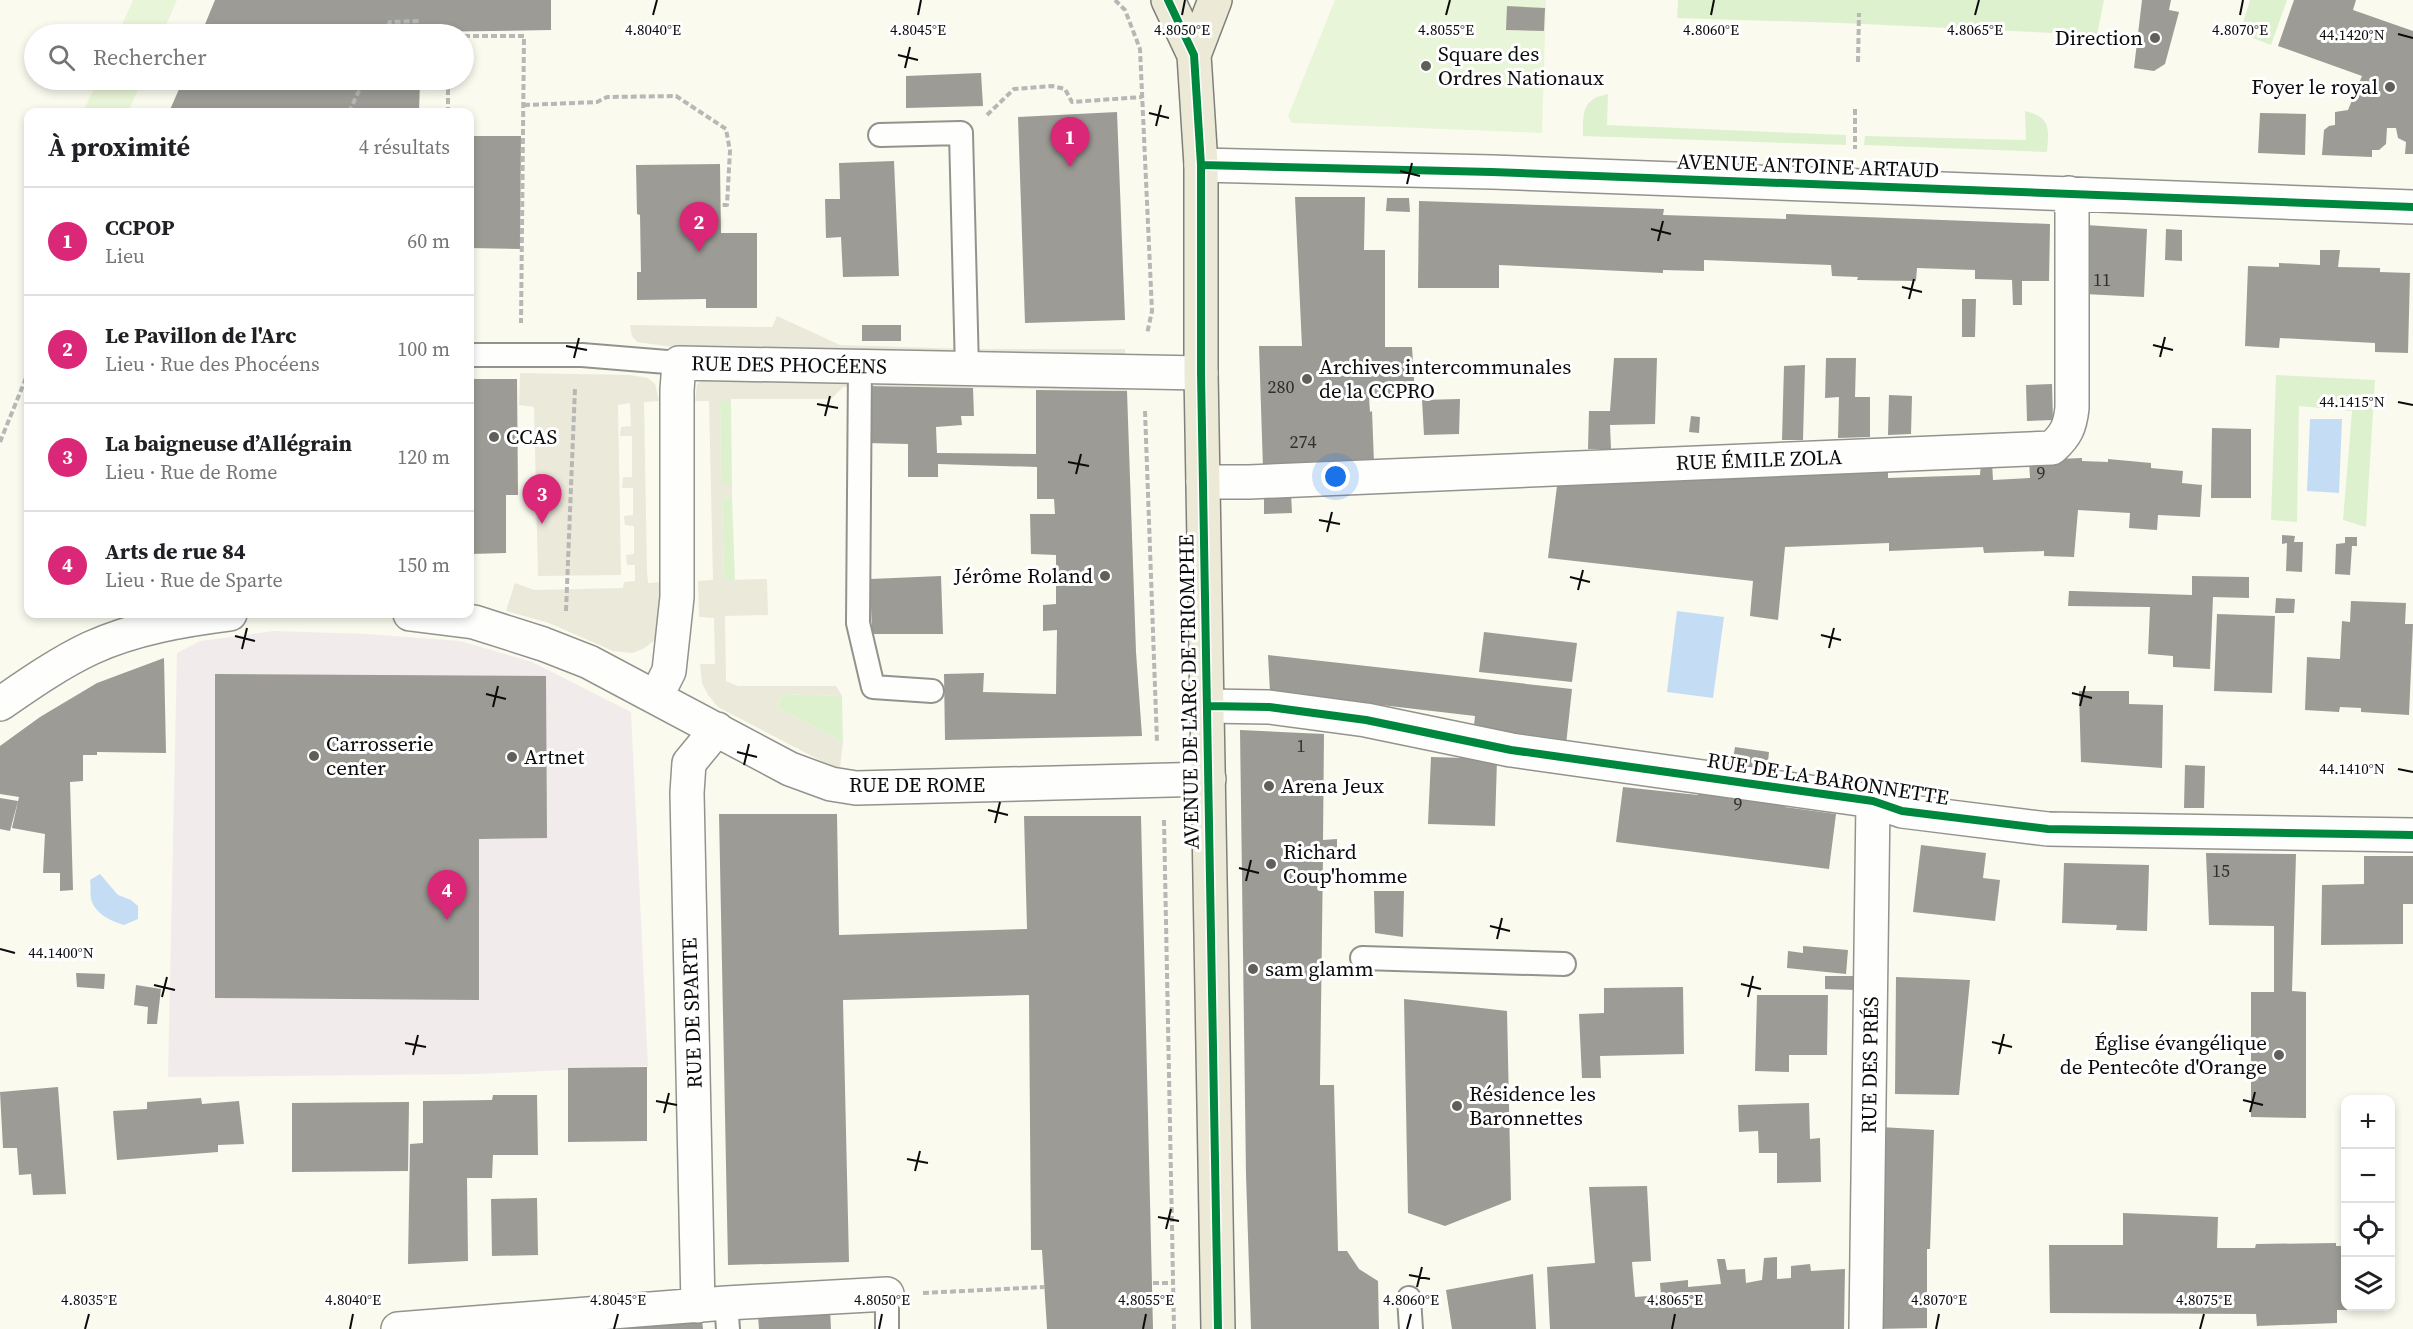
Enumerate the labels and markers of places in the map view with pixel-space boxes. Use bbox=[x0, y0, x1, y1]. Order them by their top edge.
place label: Direction bbox=[2055, 23, 2143, 52]
marker: Direction bbox=[2148, 31, 2162, 45]
place label: Square des Ordres Nationaux bbox=[1438, 39, 1604, 92]
marker: Square des Ordres Nationaux bbox=[1419, 59, 1433, 73]
place label: Foyer le royal bbox=[2251, 72, 2378, 101]
marker: Foyer le royal bbox=[2383, 80, 2397, 94]
pin: 1 bbox=[1050, 118, 1090, 167]
pin: 2 bbox=[680, 202, 718, 252]
place label: Archives intercommunales de la CCPRO bbox=[1319, 352, 1571, 405]
marker: Archives intercommunales de la CCPRO bbox=[1300, 372, 1314, 386]
place label: CCAS bbox=[506, 422, 557, 451]
marker: CCAS bbox=[487, 430, 501, 444]
pin: 3 bbox=[522, 474, 562, 524]
place label: Jérôme Roland bbox=[953, 561, 1093, 590]
marker: Jérôme Roland bbox=[1098, 569, 1112, 583]
place label: Carrosserie center bbox=[326, 729, 434, 782]
place label: Artnet bbox=[524, 742, 584, 771]
marker: Carrosserie center bbox=[307, 749, 321, 763]
marker: Artnet bbox=[505, 750, 519, 764]
place label: Arena Jeux bbox=[1281, 771, 1384, 800]
marker: Arena Jeux bbox=[1262, 779, 1276, 793]
place label: Richard Coup'homme bbox=[1283, 837, 1408, 890]
marker: Richard Coup'homme bbox=[1264, 857, 1278, 871]
pin: 4 bbox=[428, 870, 466, 920]
place label: sam glamm bbox=[1265, 954, 1374, 983]
marker: sam glamm bbox=[1246, 962, 1260, 976]
place label: Église évangélique de Pentecôte d'Orange bbox=[2060, 1028, 2267, 1081]
marker: Église évangélique de Pentecôte d'Orange bbox=[2272, 1048, 2286, 1062]
place label: Résidence les Baronnettes bbox=[1469, 1079, 1596, 1132]
marker: Résidence les Baronnettes bbox=[1450, 1099, 1464, 1113]

